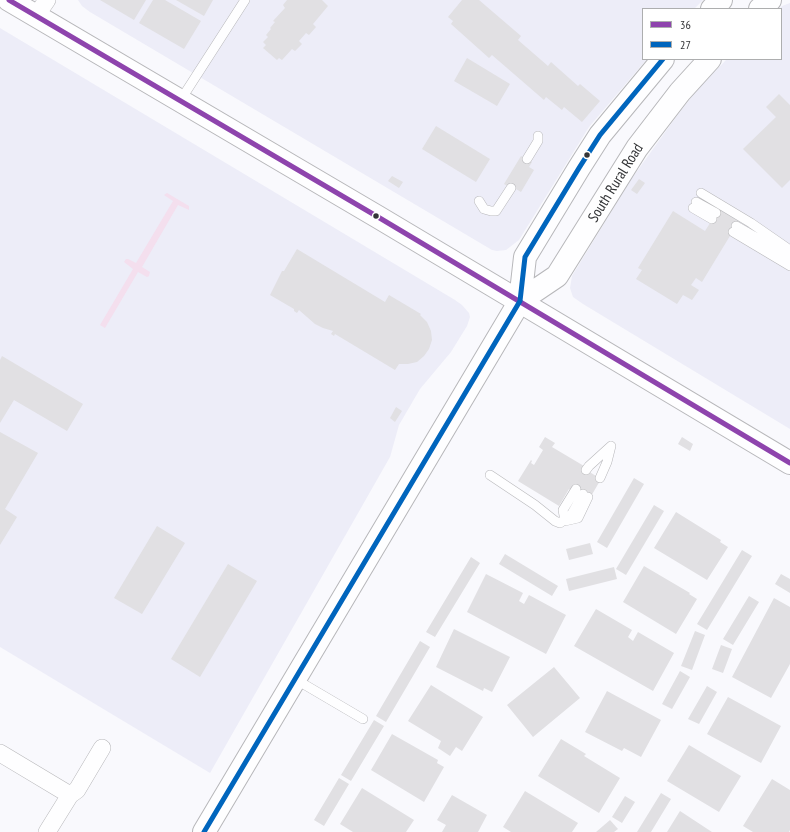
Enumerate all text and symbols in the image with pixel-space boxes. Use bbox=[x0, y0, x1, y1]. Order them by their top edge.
legend bbox=[642, 8, 782, 60]
text: 36 bbox=[680, 17, 691, 32]
text: 27 bbox=[680, 37, 691, 52]
street label: South Rural Road bbox=[585, 140, 647, 226]
unlabelled marker bbox=[582, 150, 592, 160]
unlabelled marker bbox=[371, 211, 381, 221]

